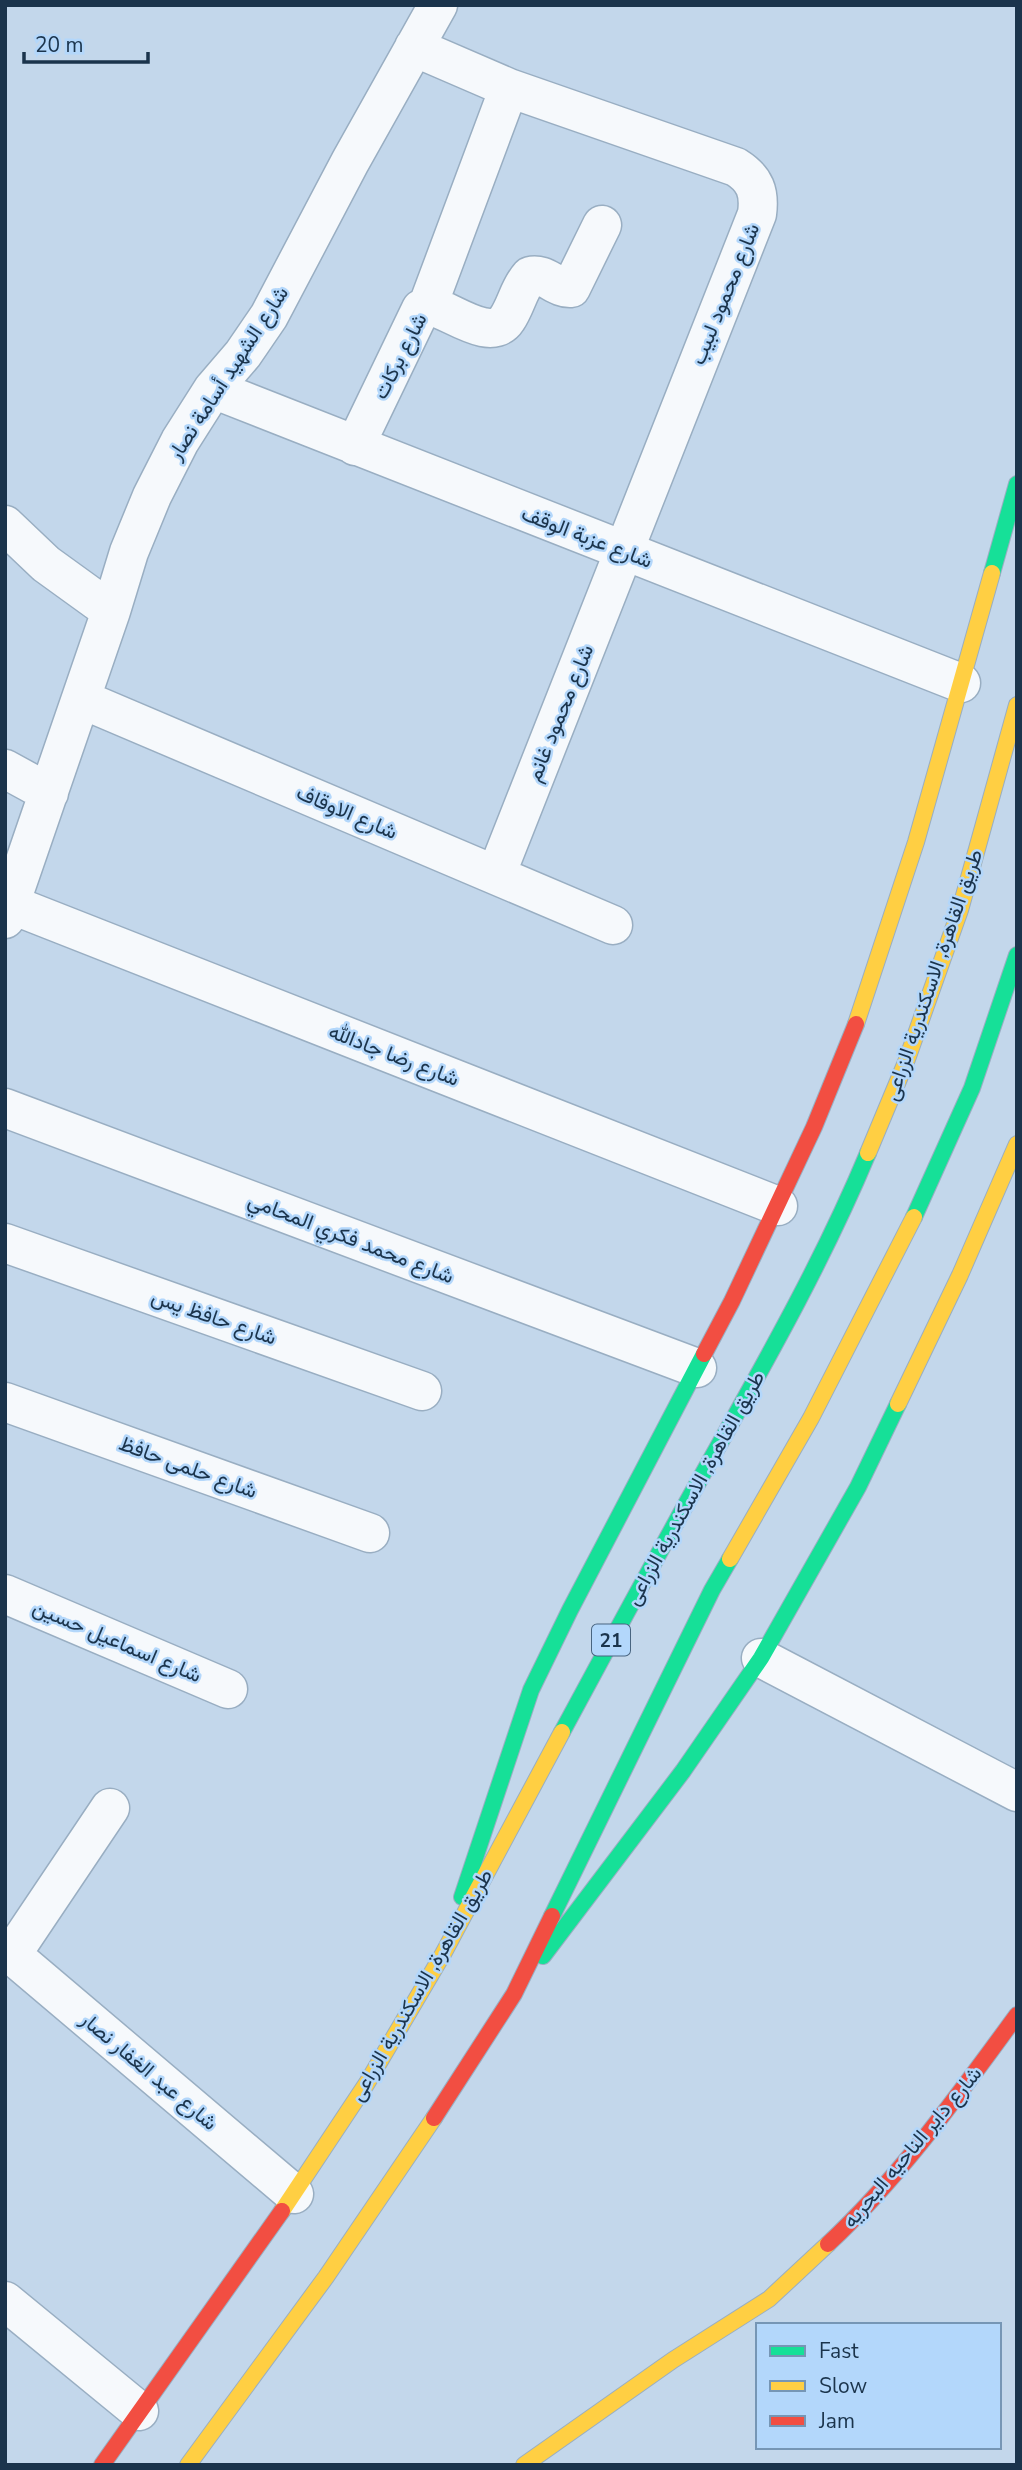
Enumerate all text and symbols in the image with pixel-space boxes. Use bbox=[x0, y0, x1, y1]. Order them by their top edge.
scale bar bbox=[24, 21, 149, 65]
text: 20 m bbox=[35, 31, 84, 59]
street label: شارع محمود لبيب bbox=[684, 219, 766, 369]
street label: شارع الشهيد أسامة نصار bbox=[161, 281, 295, 466]
street label: شارع بركات bbox=[366, 308, 434, 404]
street label: شارع عزبة الوقف bbox=[518, 499, 656, 575]
street label: شارع محمود غانم bbox=[520, 640, 600, 786]
street label: شارع الاوقاف bbox=[292, 778, 402, 846]
street label: طريق القاهرة, الاسكندرية الزراعى bbox=[877, 846, 989, 1104]
street label: شارع رضا جادالله bbox=[325, 1017, 463, 1093]
street label: شارع محمد فكري المحامي bbox=[243, 1186, 458, 1293]
street label: شارع حافظ يس bbox=[148, 1282, 280, 1352]
street label: طريق القاهرة, الاسكندرية الزراعى bbox=[619, 1366, 771, 1610]
street label: شارع حلمى حافظ bbox=[115, 1429, 261, 1505]
street label: شارع اسماعيل حسين bbox=[28, 1593, 206, 1689]
road number: 21 bbox=[592, 1624, 630, 1656]
street label: طريق القاهرة, الاسكندرية الزراعى bbox=[343, 1864, 499, 2106]
street label: شارع عبد الغفار نصار bbox=[74, 2005, 223, 2137]
street label: شارع داير الناحيه البحريه bbox=[836, 2060, 988, 2234]
legend bbox=[756, 2323, 1001, 2449]
text: Fast bbox=[819, 2337, 859, 2365]
text: Slow bbox=[819, 2372, 868, 2400]
text: Jam bbox=[818, 2407, 855, 2435]

